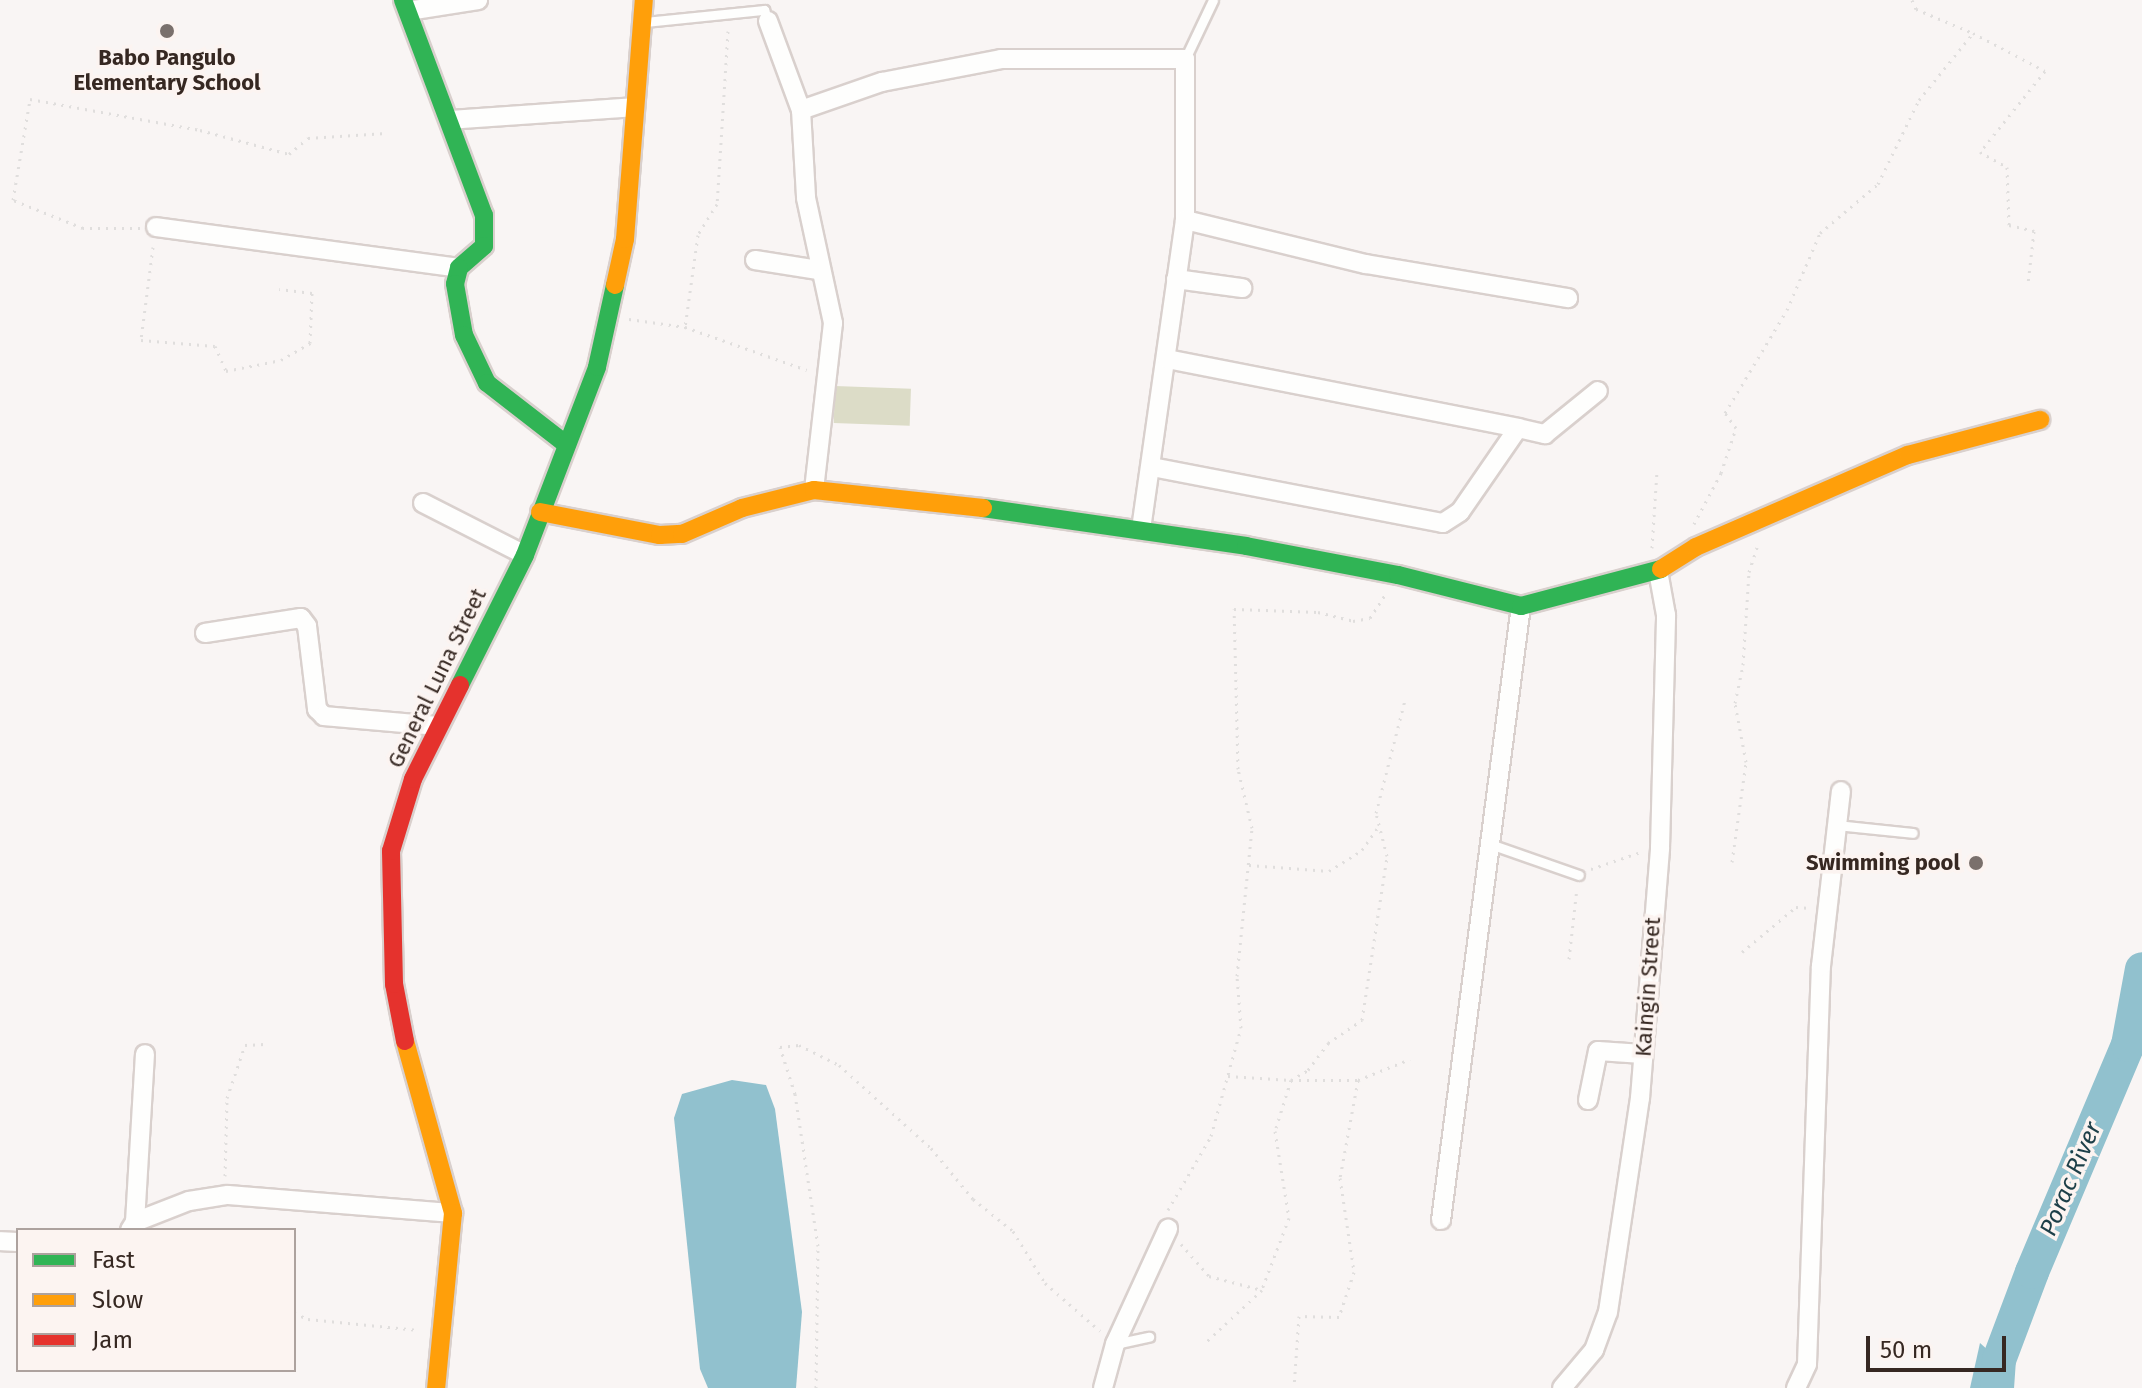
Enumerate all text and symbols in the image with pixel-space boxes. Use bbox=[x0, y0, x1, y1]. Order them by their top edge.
marker: Babo Pangulo Elementary School bbox=[158, 22, 176, 40]
place label: Babo Pangulo Elementary School bbox=[73, 44, 261, 96]
street label: General Luna Street bbox=[382, 584, 492, 772]
place label: Swimming pool bbox=[1806, 850, 1960, 876]
marker: Swimming pool bbox=[1967, 854, 1985, 872]
street label: Kaingin Street bbox=[1630, 916, 1666, 1058]
water label: Porac River bbox=[2034, 1118, 2108, 1240]
legend bbox=[16, 1228, 296, 1372]
text: Fast bbox=[92, 1246, 135, 1274]
text: Slow bbox=[92, 1286, 143, 1314]
scale bar bbox=[1870, 1320, 2010, 1370]
text: Jam bbox=[92, 1326, 133, 1354]
text: 50 m bbox=[1880, 1336, 1932, 1364]

